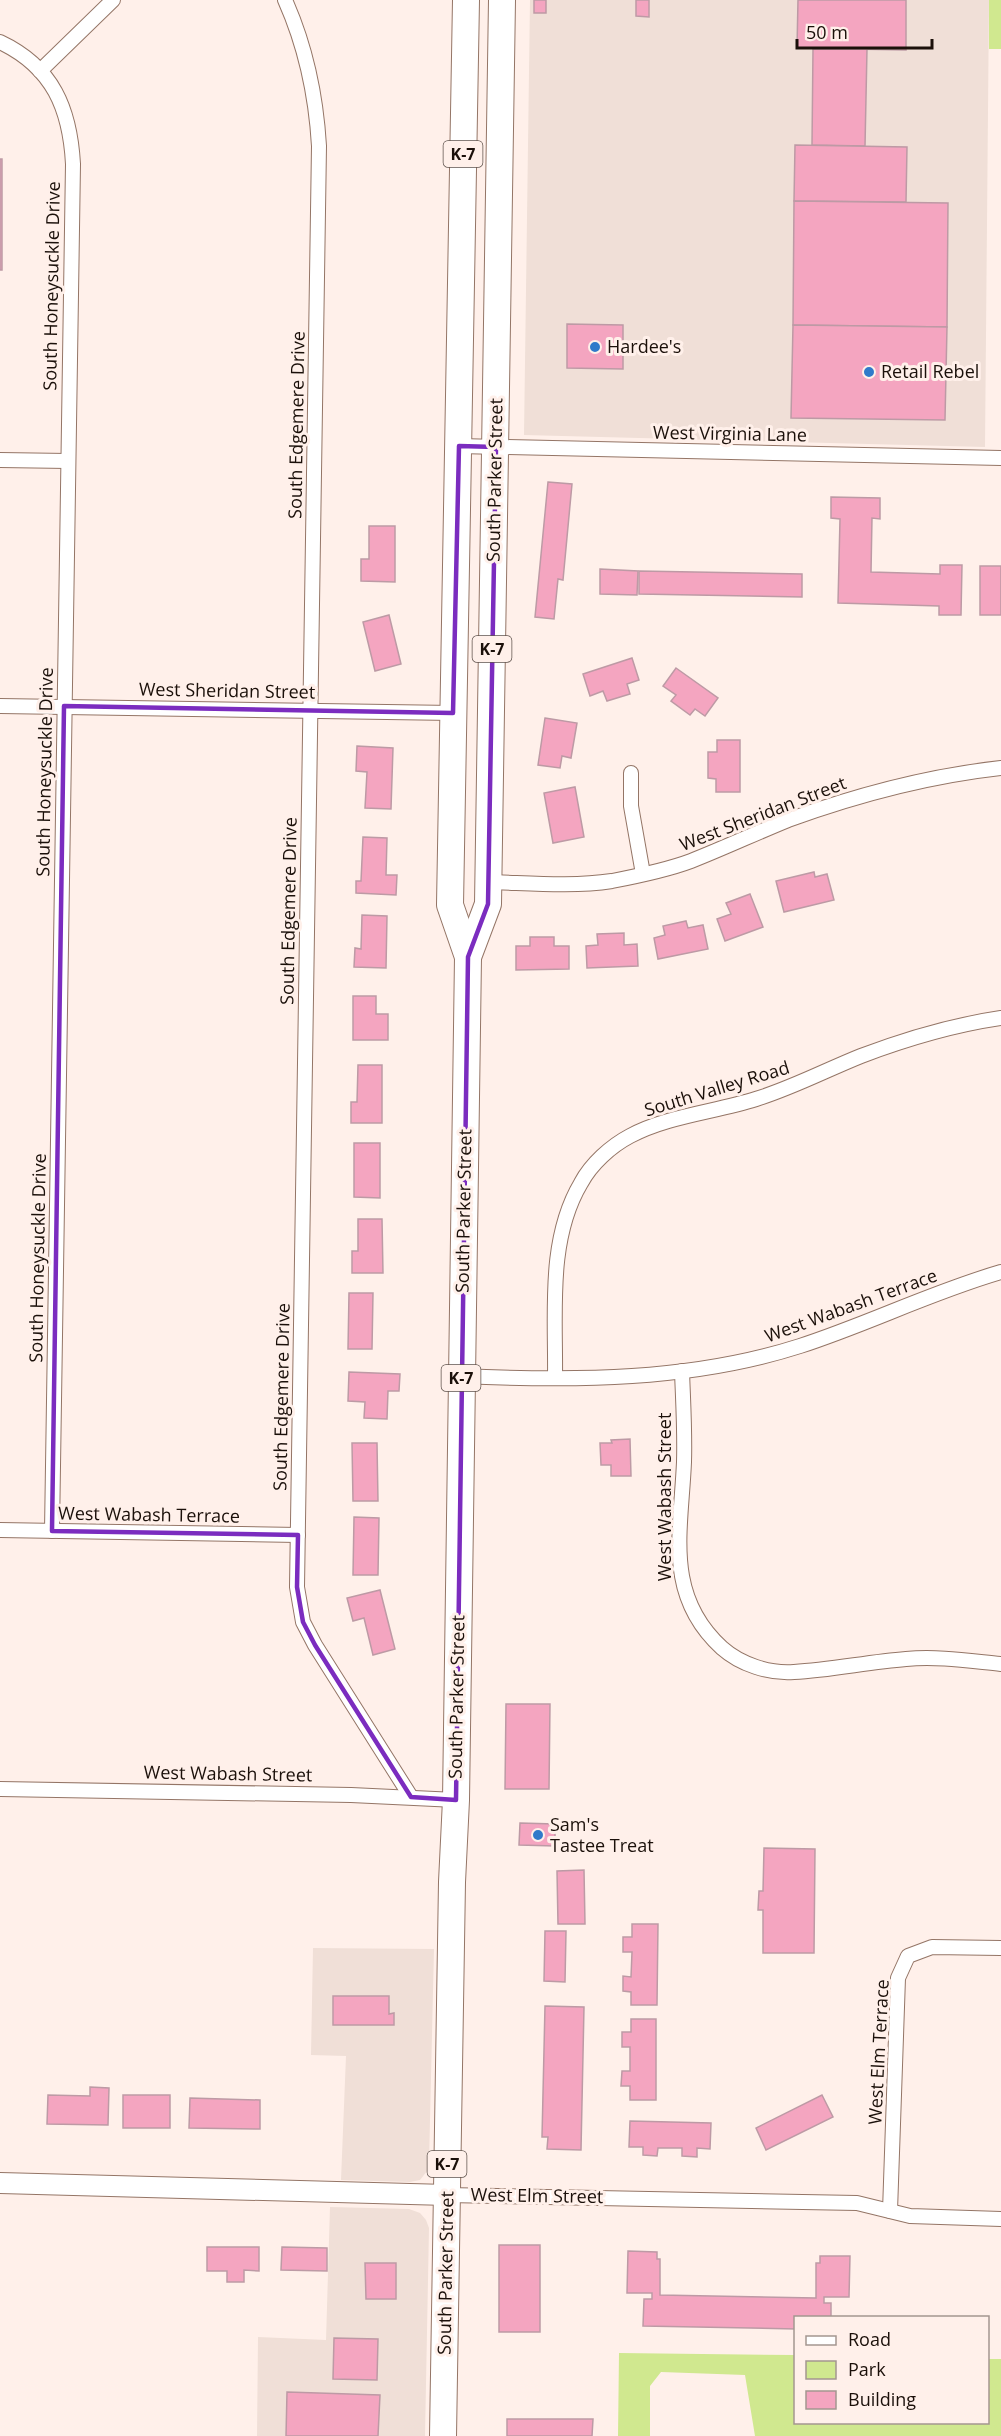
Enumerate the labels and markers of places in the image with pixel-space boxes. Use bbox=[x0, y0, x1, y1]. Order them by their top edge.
place label: Hardee's bbox=[607, 334, 681, 358]
marker: Hardee's bbox=[588, 340, 602, 354]
place label: Retail Rebel bbox=[881, 359, 979, 383]
marker: Retail Rebel bbox=[862, 365, 876, 379]
place label: Sam's Tastee Treat bbox=[550, 1812, 654, 1857]
marker: Sam's Tastee Treat bbox=[531, 1828, 545, 1842]

